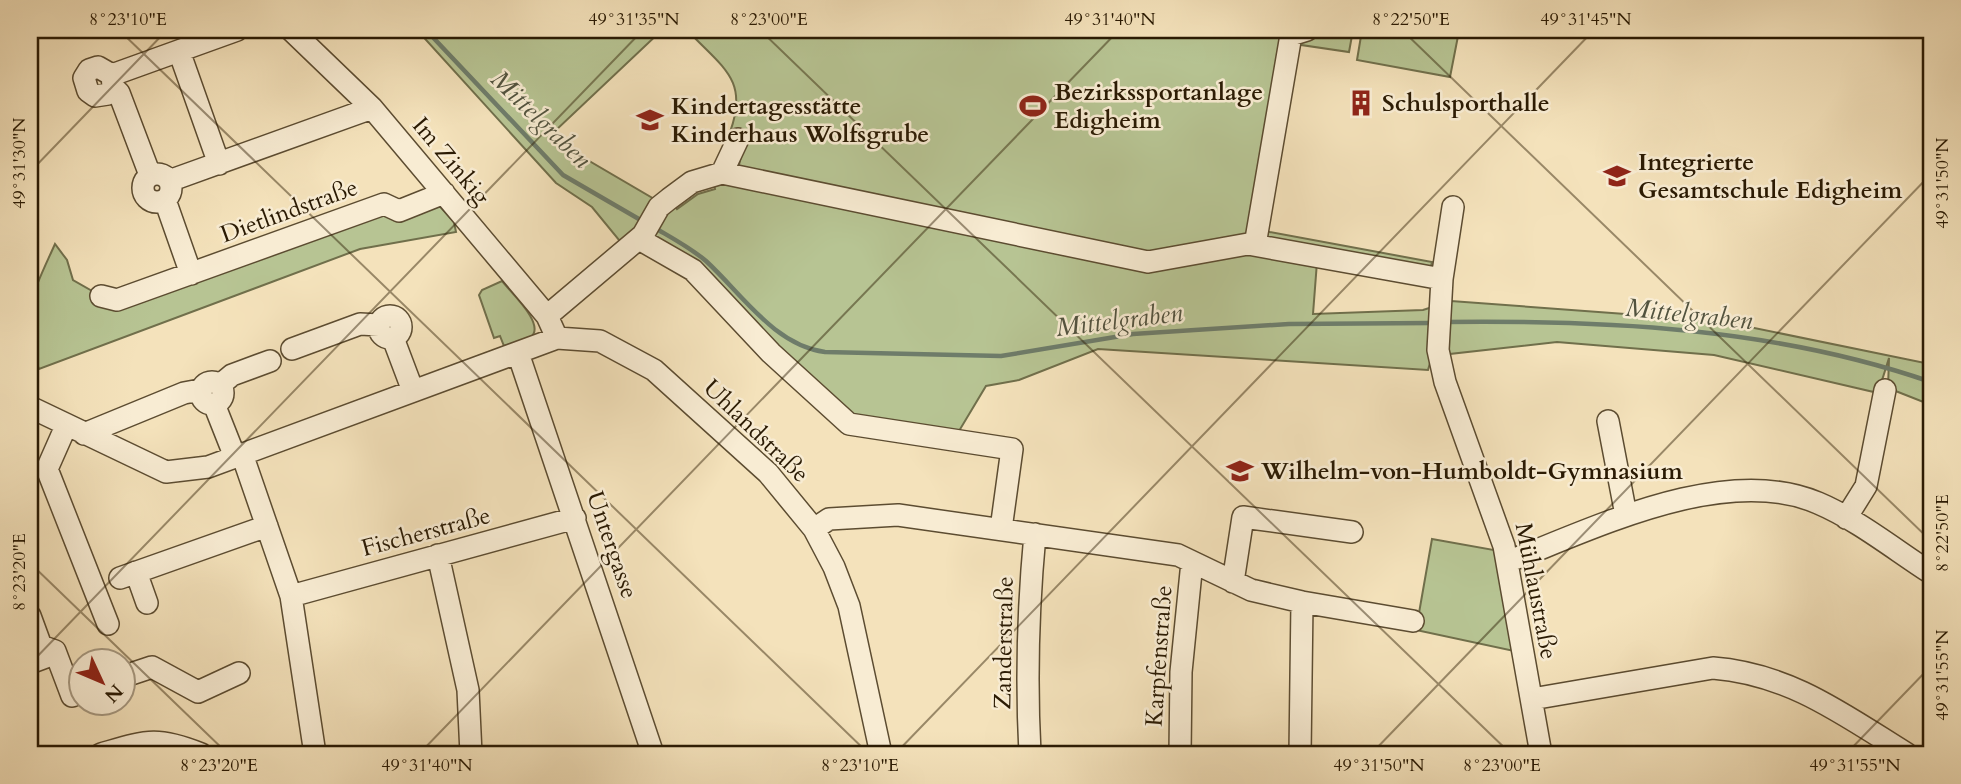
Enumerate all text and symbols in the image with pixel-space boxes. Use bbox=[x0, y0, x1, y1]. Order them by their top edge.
text: 8°23'10"E bbox=[89, 7, 167, 32]
text: 49°31'35"N bbox=[588, 7, 680, 32]
text: 8°23'00"E bbox=[730, 7, 808, 32]
text: 49°31'40"N bbox=[1064, 7, 1156, 32]
text: 8°22'50"E bbox=[1372, 7, 1450, 32]
text: 49°31'45"N bbox=[1540, 7, 1632, 32]
water label: Mittelgraben bbox=[483, 62, 599, 176]
place label: Bezirkssportanlage Edigheim bbox=[1054, 76, 1263, 137]
place label: Schulsporthalle bbox=[1382, 87, 1550, 120]
building icon: Schulsporthalle bbox=[1346, 88, 1376, 118]
place label: Kindertagesstätte Kinderhaus Wolfsgrube bbox=[671, 90, 929, 151]
sports icon: Bezirkssportanlage Edigheim bbox=[1018, 91, 1048, 121]
school or university icon: Kindertagesstätte Kinderhaus Wolfsgrube bbox=[635, 105, 665, 135]
street label: Im Zinkig bbox=[404, 110, 498, 212]
text: 49°31'30"N bbox=[7, 117, 32, 209]
text: 49°31'50"N bbox=[1930, 137, 1955, 229]
place label: Integrierte Gesamtschule Edigheim bbox=[1638, 146, 1903, 207]
school or university icon: Integrierte Gesamtschule Edigheim bbox=[1602, 161, 1632, 191]
street label: Dietlindstraße bbox=[216, 171, 362, 251]
water label: Mittelgraben bbox=[1624, 290, 1755, 338]
water label: Mittelgraben bbox=[1054, 295, 1185, 345]
street label: Uhlandstraße bbox=[696, 372, 816, 490]
place label: Wilhelm-von-Humboldt-Gymnasium bbox=[1260, 455, 1684, 488]
school or university icon: Wilhelm-von-Humboldt-Gymnasium bbox=[1225, 456, 1255, 486]
street label: Untergasse bbox=[578, 487, 646, 603]
text: 8°22'50"E bbox=[1930, 494, 1955, 572]
street label: Fischerstraße bbox=[358, 499, 494, 565]
street label: Mühlaustraße bbox=[1507, 520, 1565, 662]
text: 8°23'20"E bbox=[7, 533, 32, 611]
street label: Zanderstraße bbox=[986, 576, 1022, 710]
street label: Karpfenstraße bbox=[1138, 584, 1180, 728]
text: 49°31'55"N bbox=[1930, 629, 1955, 721]
north arrow bbox=[66, 648, 136, 718]
text: N bbox=[98, 678, 129, 708]
text: 8°23'20"E bbox=[180, 753, 258, 778]
text: 49°31'40"N bbox=[381, 753, 473, 778]
text: 8°23'10"E bbox=[821, 753, 899, 778]
text: 49°31'50"N bbox=[1333, 753, 1425, 778]
text: 8°23'00"E bbox=[1463, 753, 1541, 778]
text: 49°31'55"N bbox=[1809, 753, 1901, 778]

